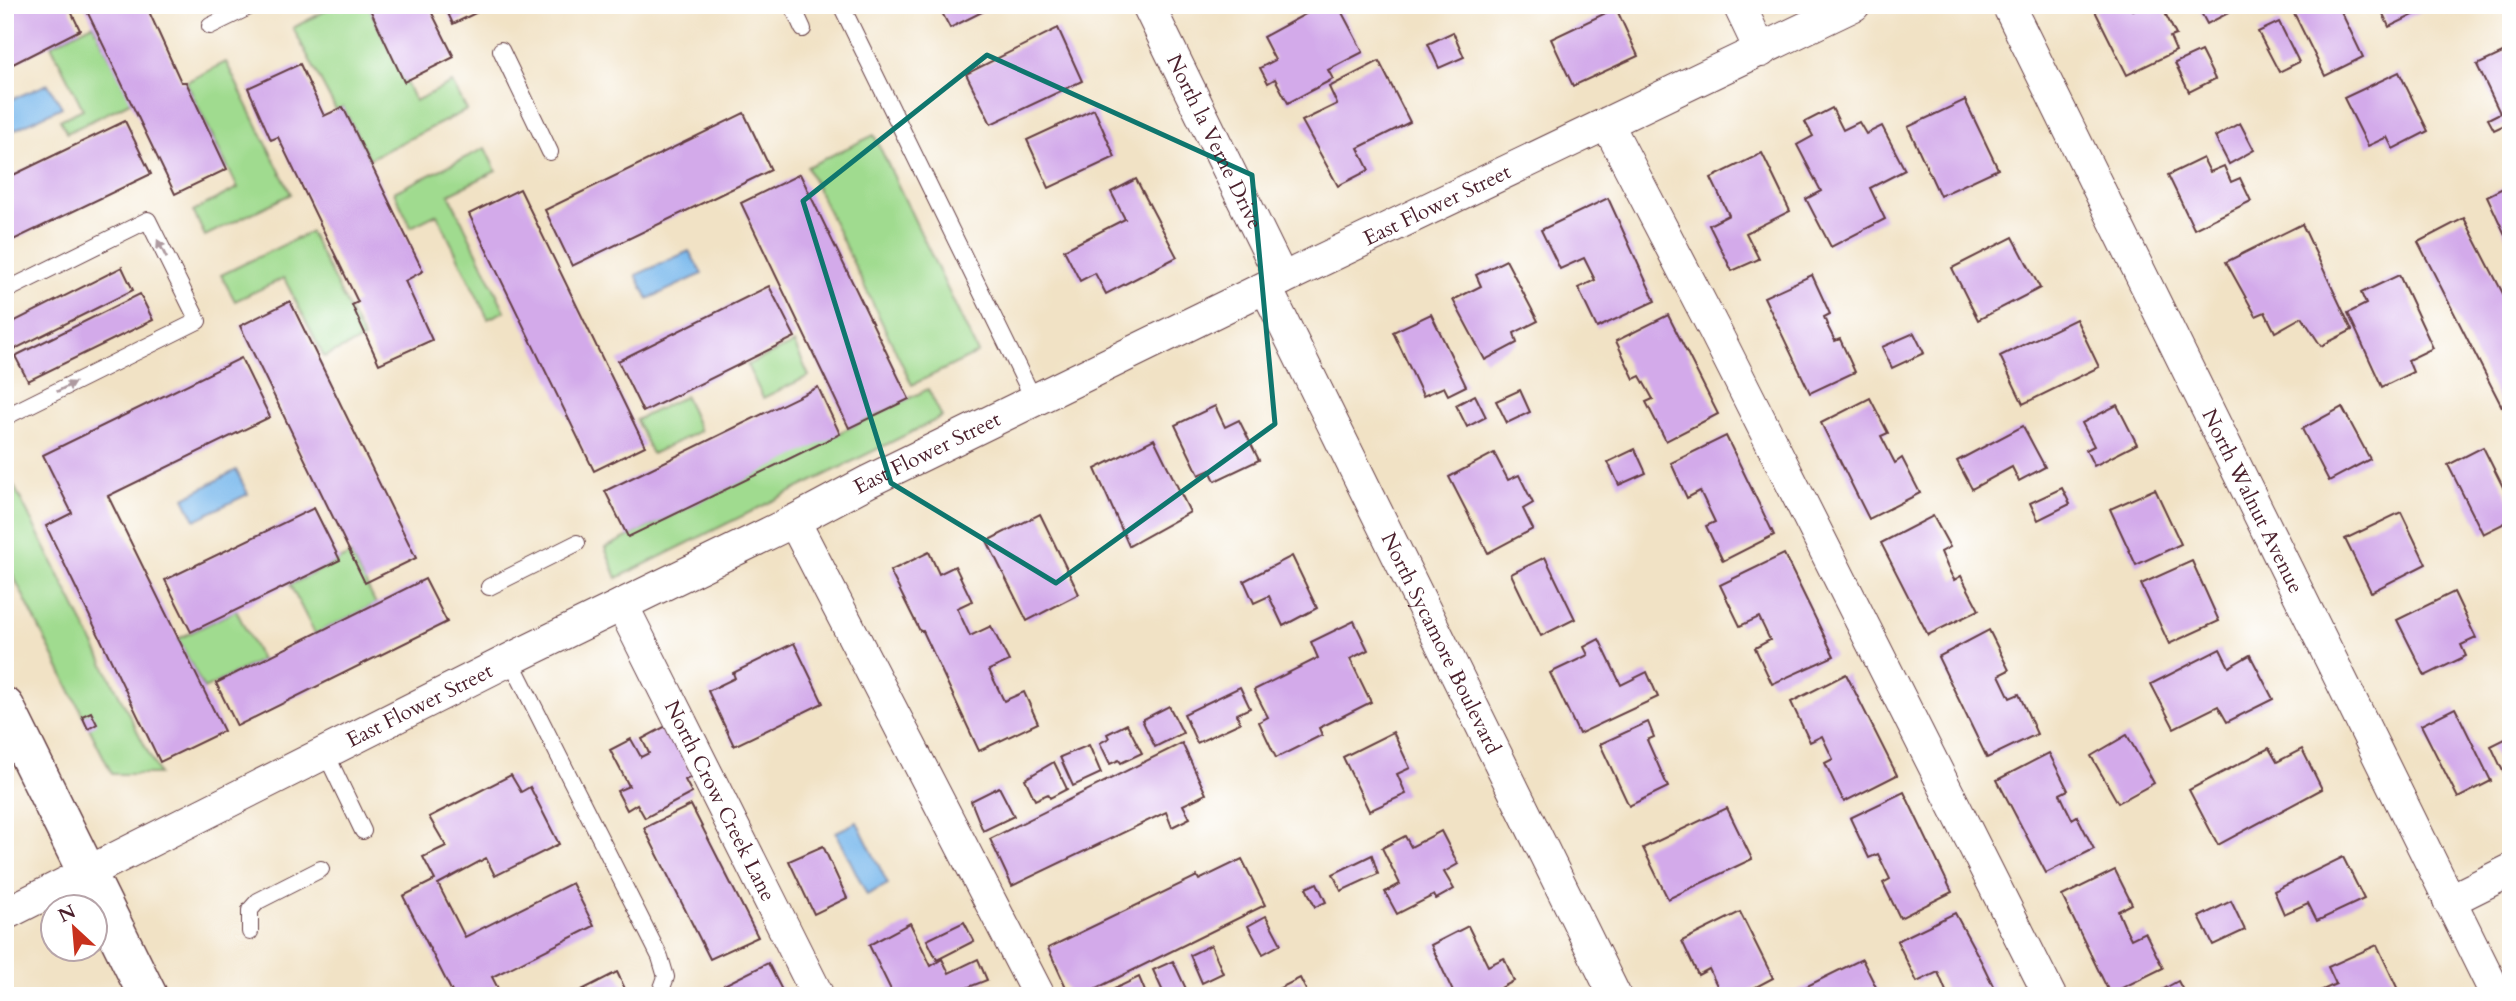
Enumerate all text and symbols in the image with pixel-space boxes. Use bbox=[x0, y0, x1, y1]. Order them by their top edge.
street label: North la Verne Drive bbox=[1160, 49, 1270, 234]
street label: East Flower Street bbox=[1358, 157, 1516, 252]
one-way arrow bbox=[157, 239, 168, 259]
one-way arrow bbox=[56, 381, 76, 392]
street label: East Flower Street bbox=[848, 404, 1006, 501]
street label: North Walnut Avenue bbox=[2195, 404, 2310, 598]
street label: North Sycamore Boulevard bbox=[1374, 527, 1508, 759]
street label: East Flower Street bbox=[341, 656, 498, 754]
street label: North Crow Creek Lane bbox=[658, 695, 783, 906]
north arrow bbox=[38, 892, 108, 962]
text: N bbox=[54, 898, 81, 929]

